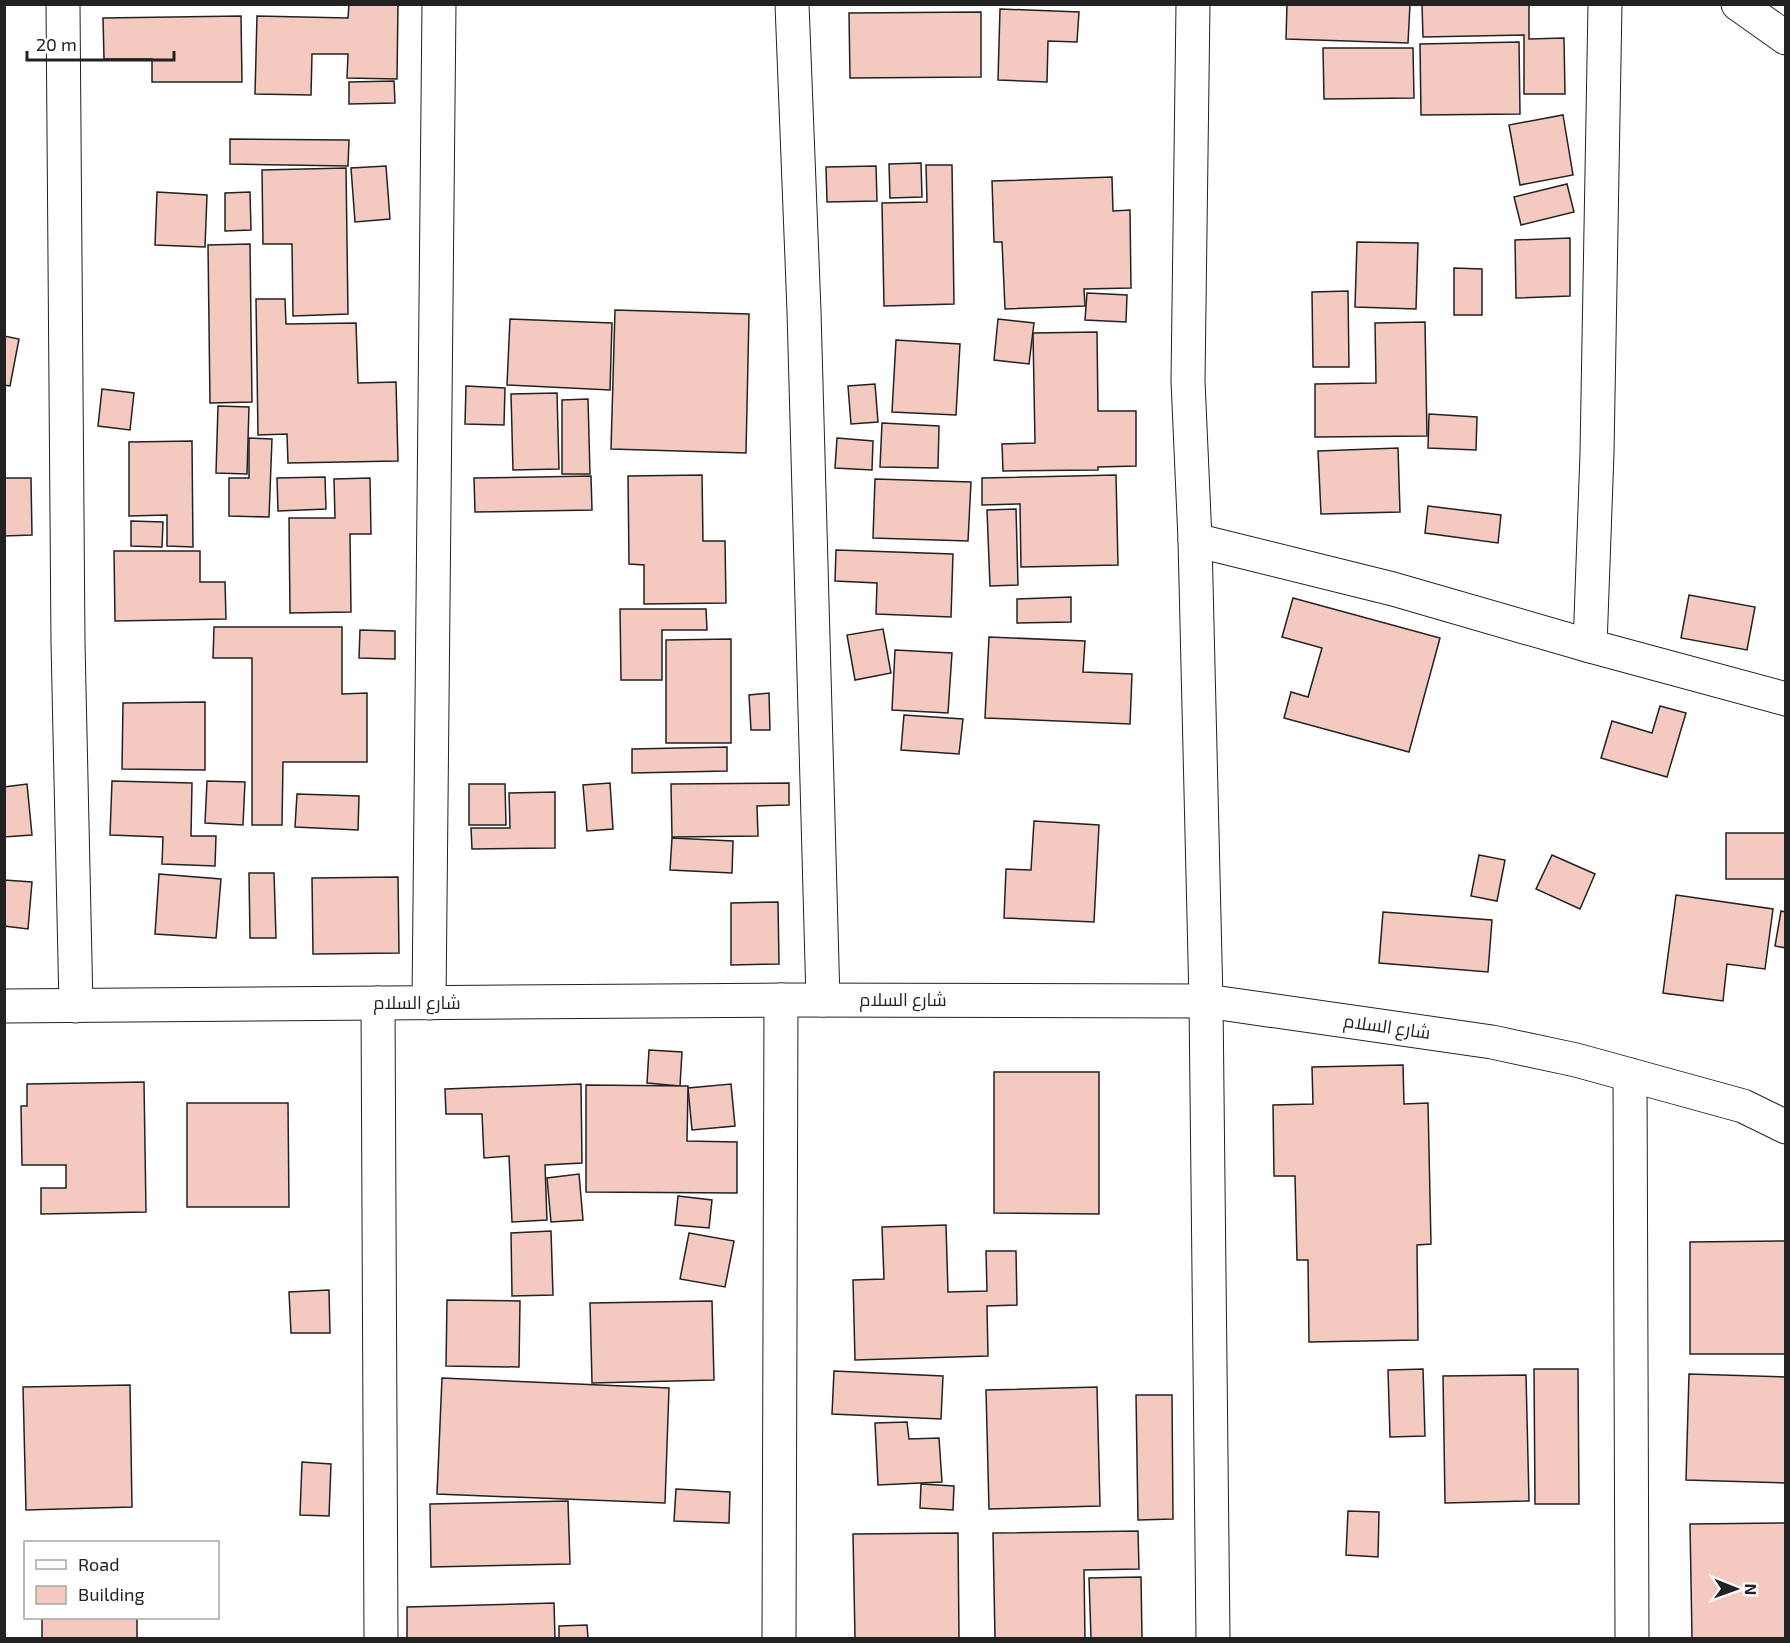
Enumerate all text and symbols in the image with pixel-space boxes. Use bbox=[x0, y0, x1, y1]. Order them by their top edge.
scale bar bbox=[27, 24, 174, 62]
text: 20 m bbox=[36, 33, 77, 55]
street label: شارع السلام bbox=[859, 988, 947, 1012]
street label: شارع السلام bbox=[373, 991, 461, 1015]
street label: شارع السلام bbox=[1342, 1009, 1432, 1045]
legend bbox=[24, 1541, 219, 1619]
text: Road bbox=[78, 1553, 119, 1575]
north arrow bbox=[1706, 1559, 1766, 1619]
text: Building bbox=[78, 1583, 145, 1605]
text: N bbox=[1742, 1583, 1761, 1595]

